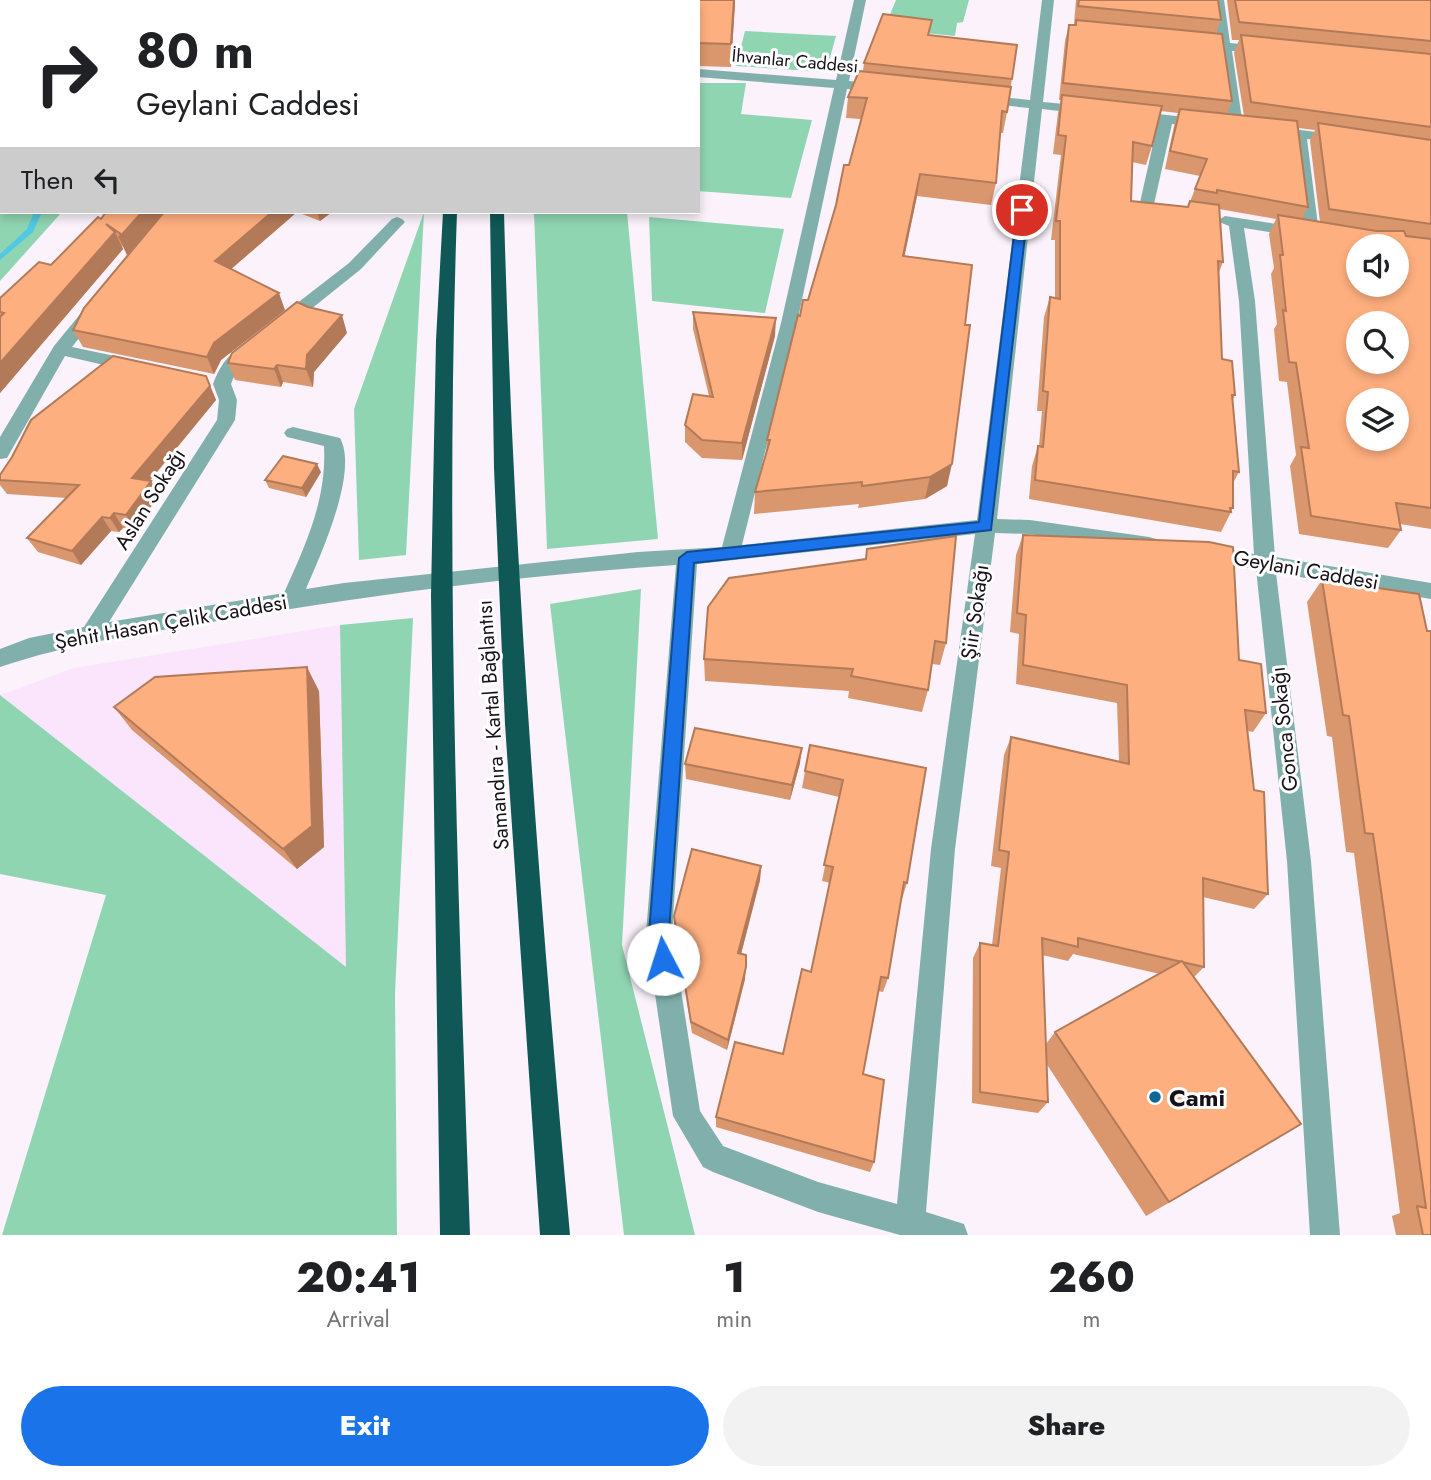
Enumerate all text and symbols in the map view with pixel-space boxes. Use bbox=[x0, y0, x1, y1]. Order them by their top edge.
text: 80 m bbox=[136, 16, 254, 86]
icon: right bbox=[21, 28, 112, 119]
street label: İhvanlar Caddesi bbox=[731, 43, 859, 79]
text: Geylani Caddesi bbox=[136, 81, 360, 127]
text: Then bbox=[21, 161, 74, 199]
icon: left bbox=[88, 161, 126, 199]
pin bbox=[992, 180, 1052, 240]
icon: arrive bbox=[1003, 191, 1041, 229]
map controls bbox=[1346, 234, 1409, 451]
button: sound bbox=[1346, 234, 1409, 297]
button: search bbox=[1346, 311, 1409, 374]
button: layers bbox=[1346, 388, 1409, 451]
street label: Aslan Sokağı bbox=[107, 443, 193, 555]
street label: Geylani Caddesi bbox=[1231, 542, 1381, 598]
street label: Şiir Sokağı bbox=[953, 563, 997, 661]
street label: Şehit Hasan Çelik Caddesi bbox=[53, 587, 289, 657]
street label: Samandıra - Kartal Bağlantısı bbox=[469, 599, 517, 851]
street label: Gonca Sokağı bbox=[1263, 665, 1305, 793]
position arrow bbox=[626, 922, 700, 996]
place label: Cami bbox=[1169, 1080, 1225, 1115]
marker: Cami bbox=[1147, 1089, 1163, 1105]
text: 20:41 bbox=[296, 1247, 420, 1308]
text: 1 bbox=[723, 1247, 745, 1308]
text: 260 bbox=[1048, 1247, 1135, 1308]
text: Arrival bbox=[326, 1302, 390, 1336]
text: min bbox=[716, 1302, 752, 1336]
text: m bbox=[1083, 1302, 1101, 1336]
button: Exit bbox=[21, 1386, 709, 1466]
button: Share bbox=[723, 1386, 1410, 1466]

